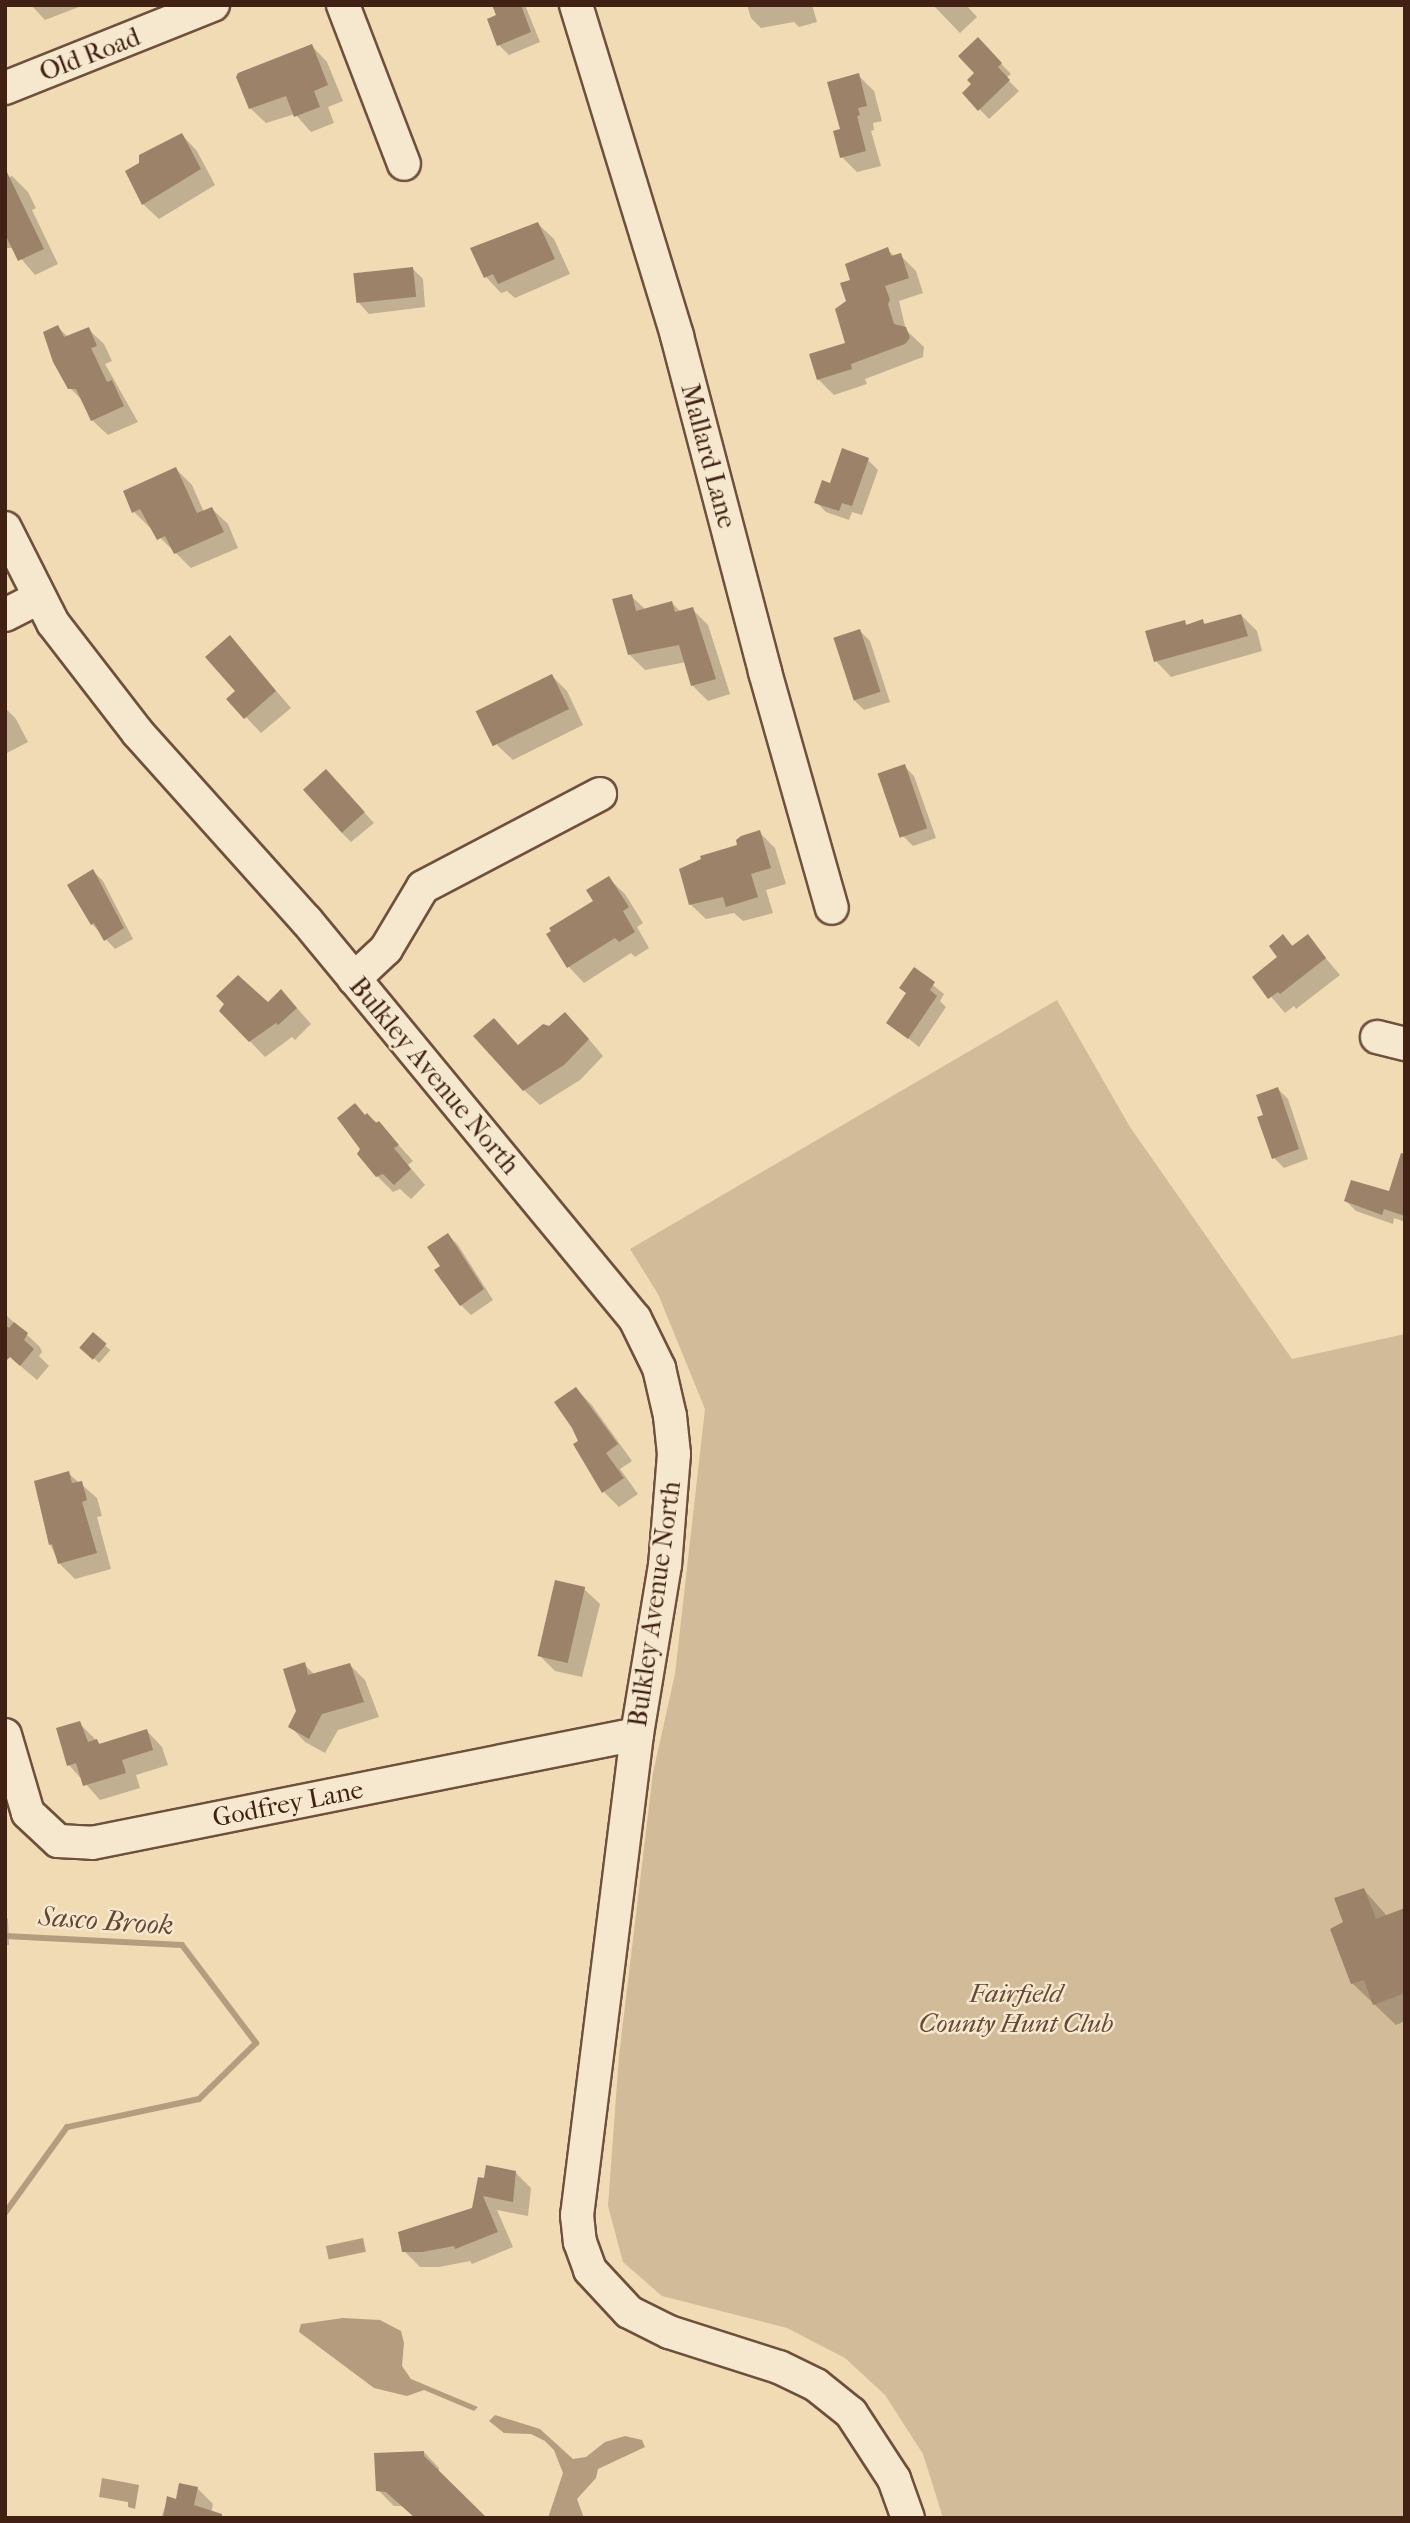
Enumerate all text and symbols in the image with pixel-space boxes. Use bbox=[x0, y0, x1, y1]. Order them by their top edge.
street label: Old Road bbox=[35, 22, 145, 88]
street label: Mallard Lane bbox=[674, 380, 742, 532]
street label: Bulkley Avenue North bbox=[342, 971, 526, 1181]
street label: Bulkley Avenue North bbox=[622, 1479, 688, 1729]
street label: Godfrey Lane bbox=[210, 1774, 366, 1834]
water label: Sasco Brook bbox=[37, 1900, 175, 1942]
park label: Fairfield County Hunt Club bbox=[919, 1978, 1113, 2039]

